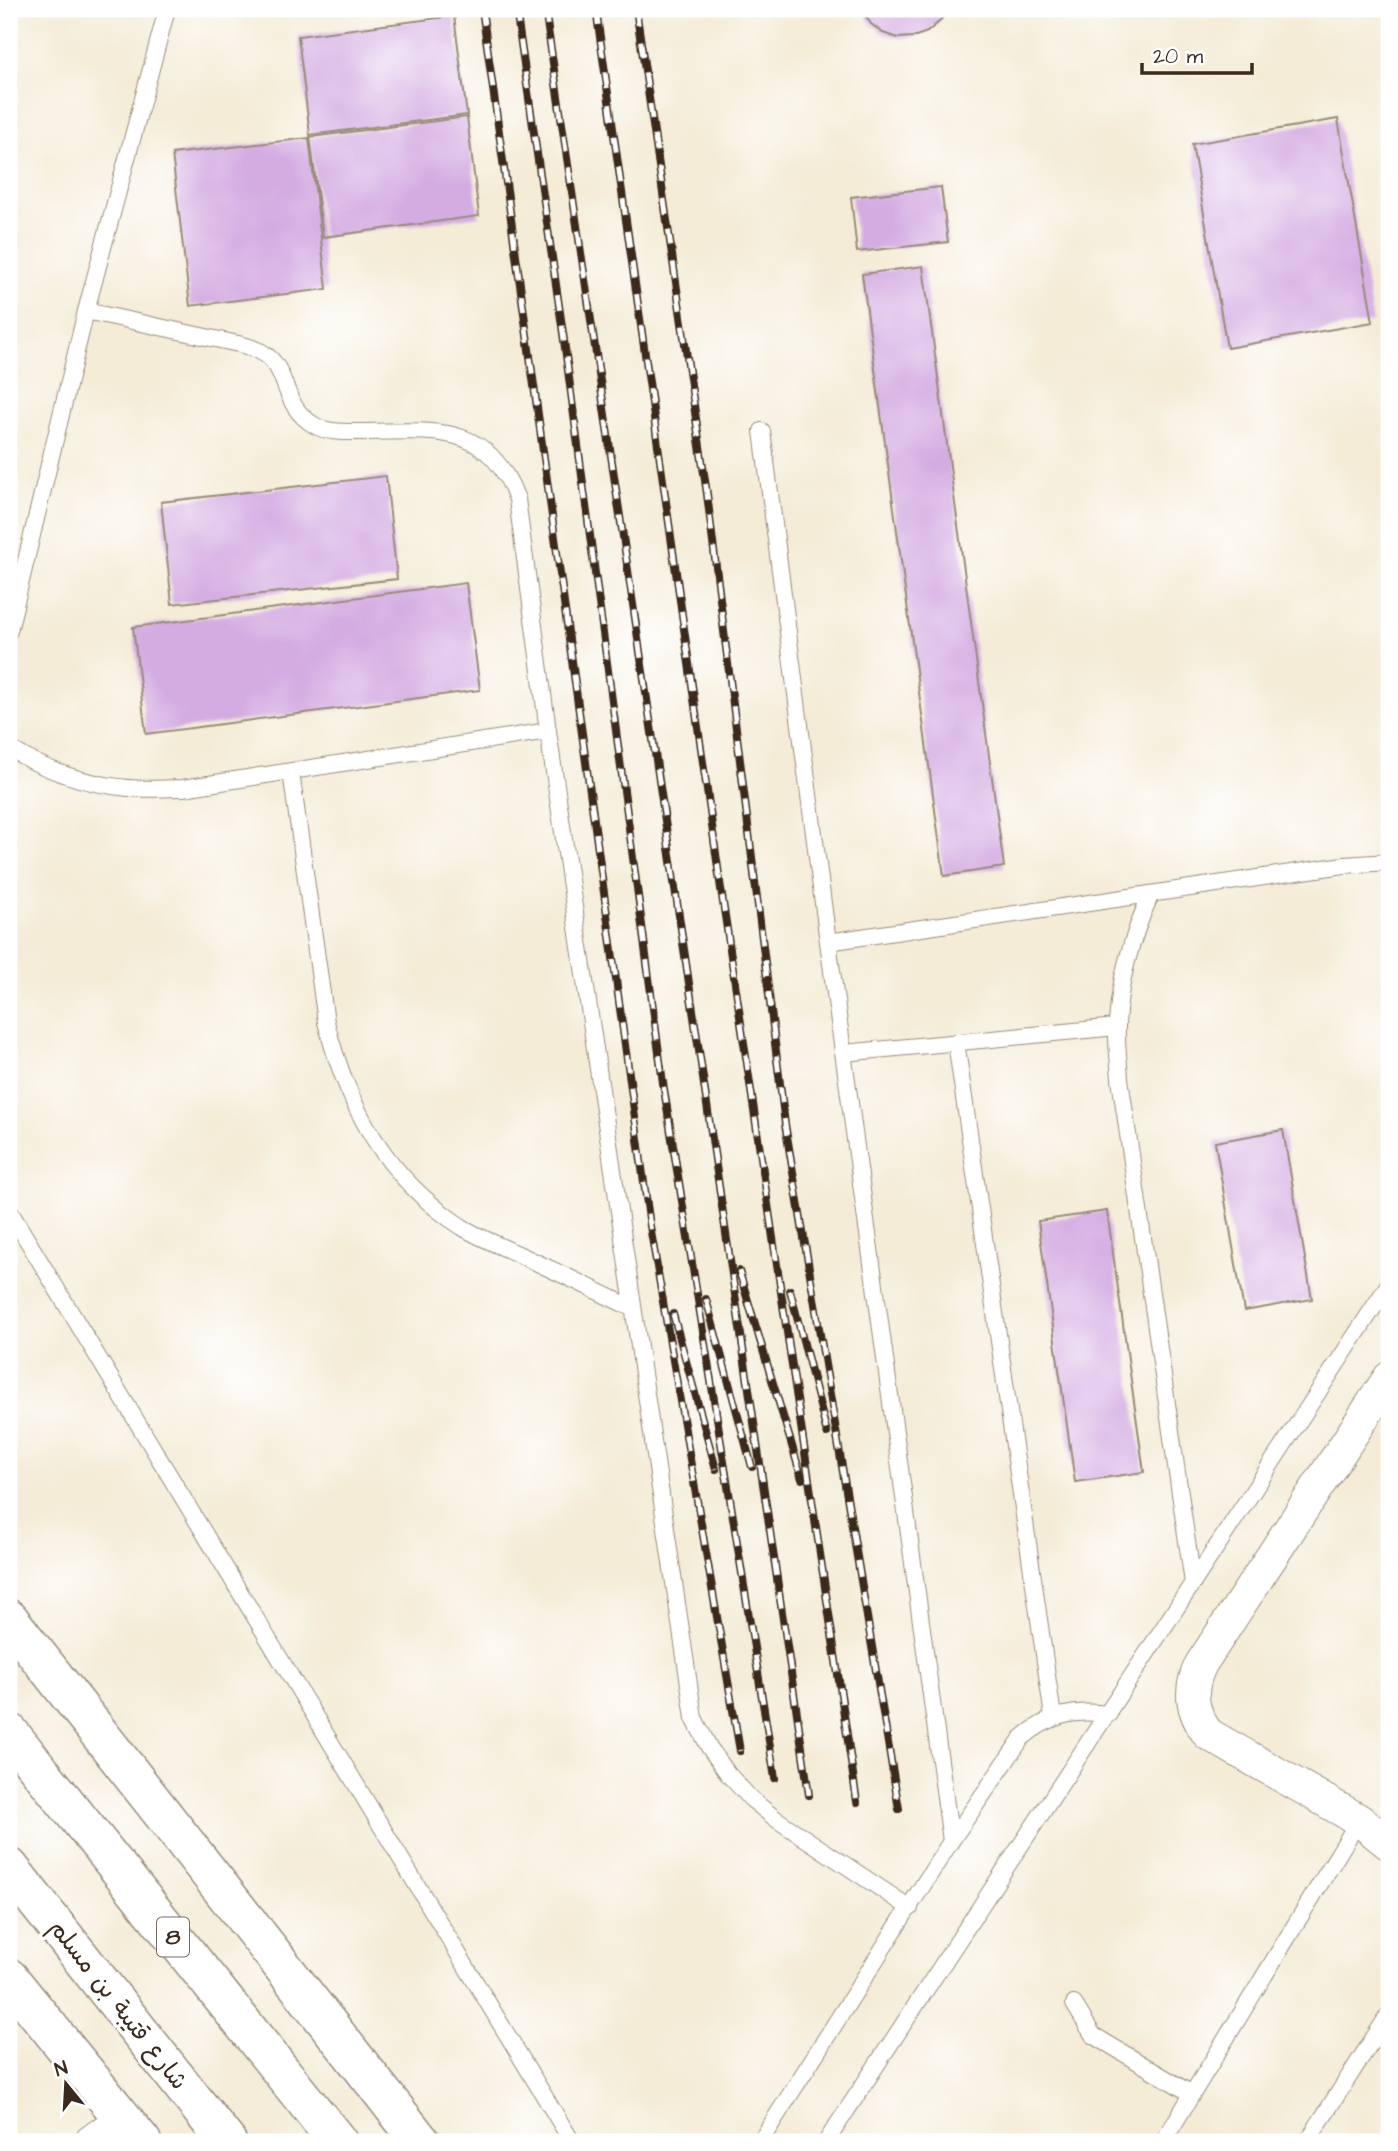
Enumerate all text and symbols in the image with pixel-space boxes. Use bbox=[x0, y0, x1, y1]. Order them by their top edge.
scale bar bbox=[1142, 32, 1253, 76]
text: 20 m bbox=[1153, 42, 1204, 71]
street label: شارع قتيبة بن مسلم bbox=[41, 1913, 195, 2097]
road number: 8 bbox=[157, 1918, 189, 1956]
north arrow bbox=[32, 2050, 102, 2120]
text: N bbox=[51, 2055, 71, 2084]

